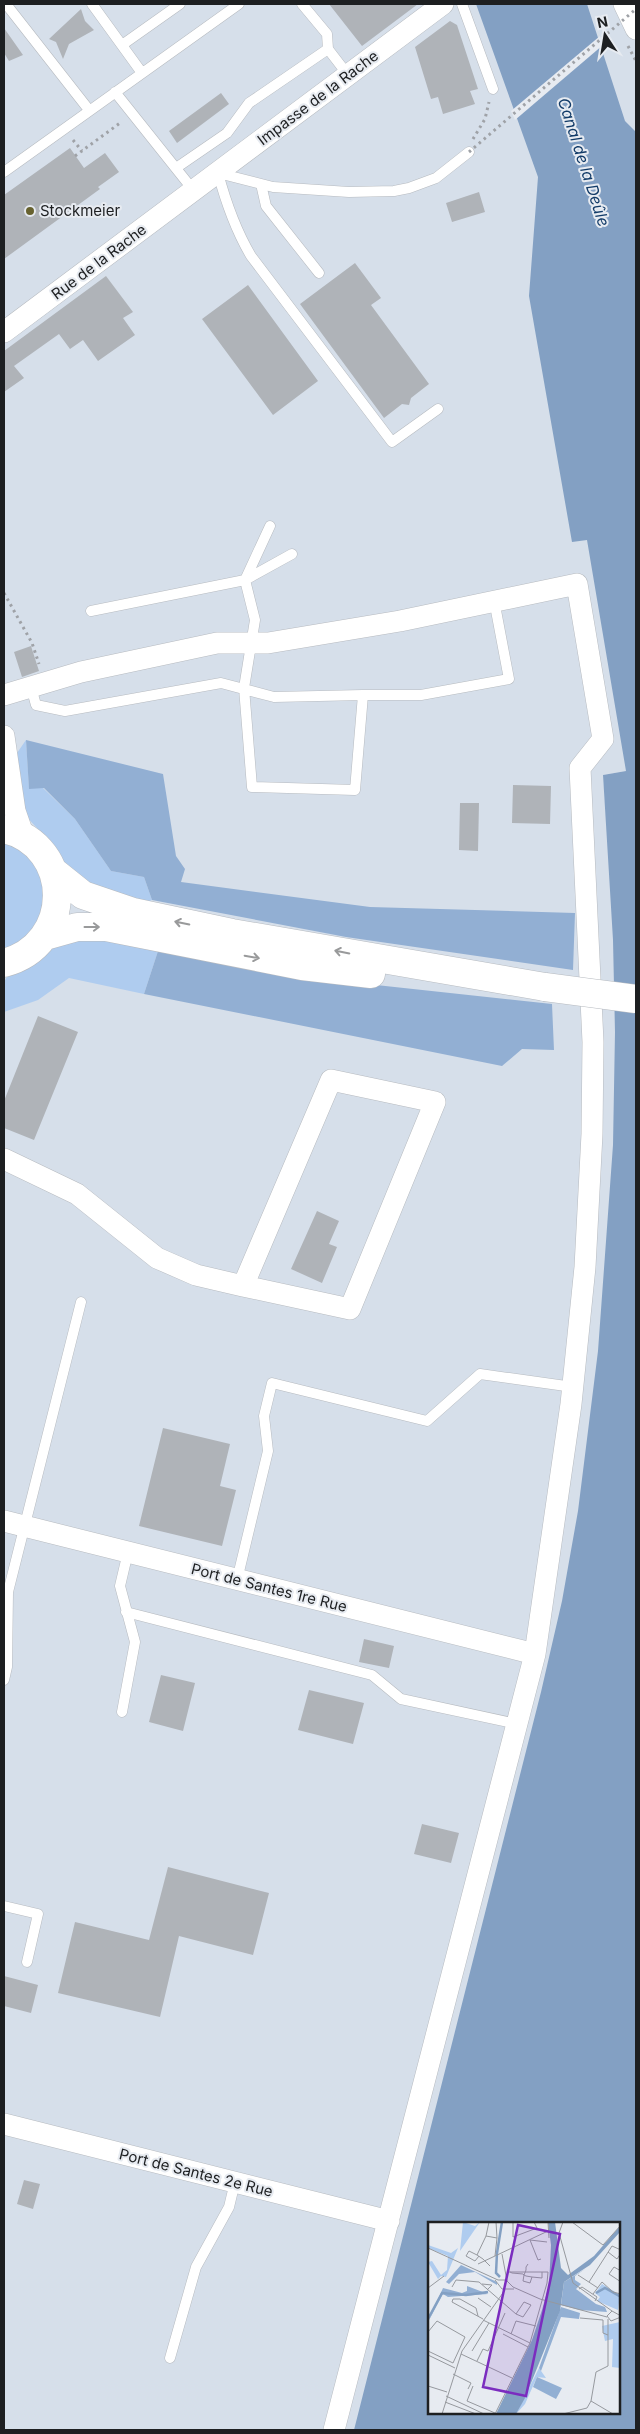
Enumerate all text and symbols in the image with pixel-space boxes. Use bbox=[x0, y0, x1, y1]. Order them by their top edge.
north arrow bbox=[580, 10, 630, 60]
text: N bbox=[595, 12, 609, 31]
street label: Impasse de la Rache bbox=[254, 46, 382, 149]
water label: Canal de la Deûle bbox=[554, 95, 614, 229]
place label: Stockmeier bbox=[40, 201, 120, 220]
marker: Stockmeier bbox=[24, 205, 36, 217]
street label: Rue de la Rache bbox=[47, 220, 150, 304]
one-way arrow bbox=[174, 918, 190, 927]
one-way arrow bbox=[84, 922, 100, 932]
one-way arrow bbox=[334, 947, 350, 956]
one-way arrow bbox=[243, 952, 259, 962]
street label: Port de Santes 1re Rue bbox=[189, 1559, 349, 1616]
street label: Port de Santes 2e Rue bbox=[117, 2144, 275, 2201]
inset map bbox=[428, 2222, 620, 2414]

